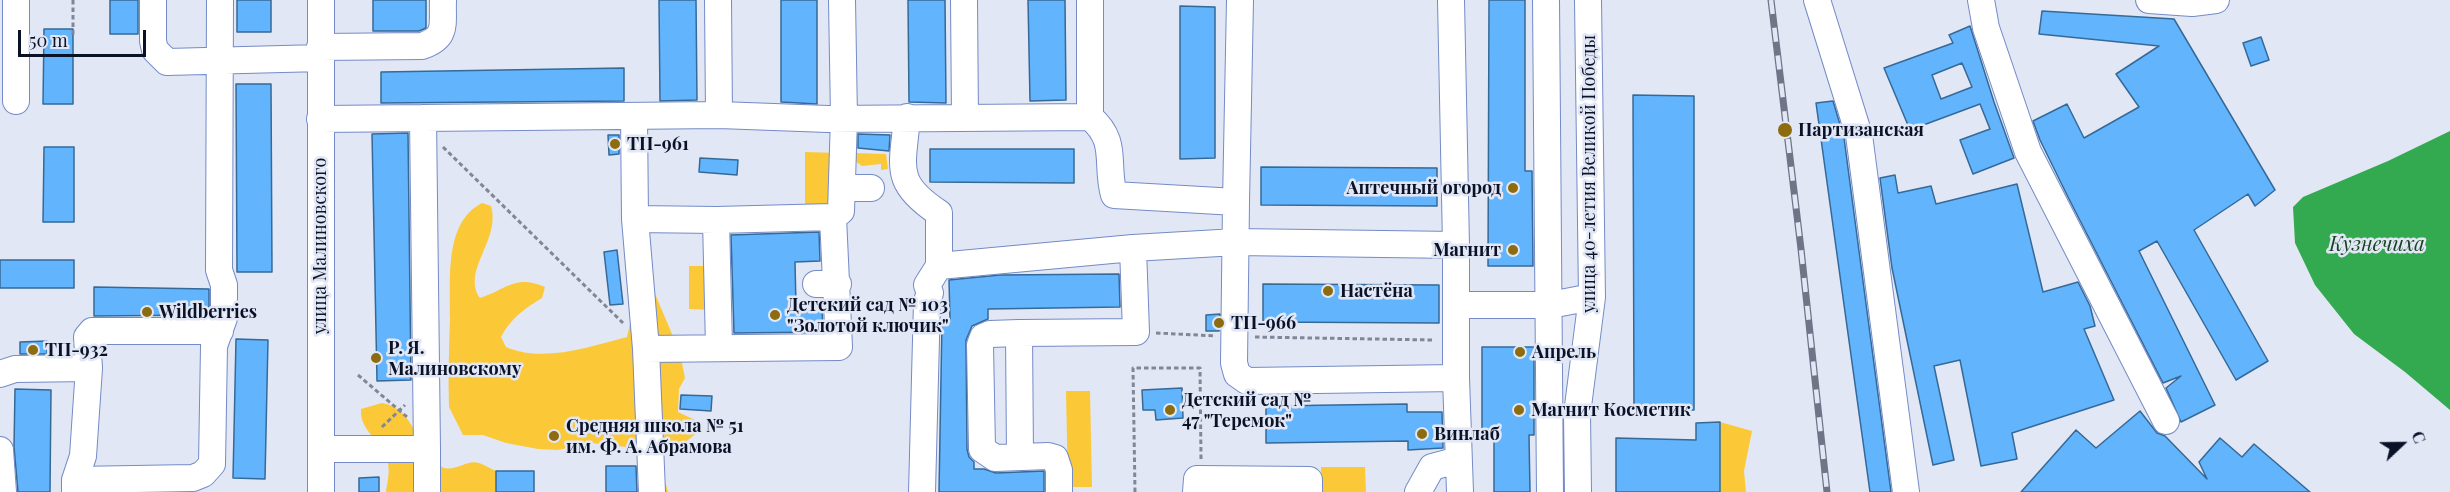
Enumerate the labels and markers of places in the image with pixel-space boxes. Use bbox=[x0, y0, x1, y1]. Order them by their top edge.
place label: Партизанская bbox=[1798, 119, 1924, 141]
marker: Партизанская bbox=[1776, 121, 1794, 139]
place label: ТП-961 bbox=[627, 133, 689, 155]
marker: ТП-961 bbox=[608, 137, 622, 151]
place label: Аптечный огород bbox=[1346, 177, 1501, 199]
marker: Аптечный огород bbox=[1506, 181, 1520, 195]
place label: Магнит bbox=[1433, 239, 1501, 261]
marker: Магнит bbox=[1506, 243, 1520, 257]
place label: Настёна bbox=[1340, 280, 1413, 302]
marker: Настёна bbox=[1321, 284, 1335, 298]
place label: Детский сад № 103 "Золотой ключик" bbox=[787, 294, 949, 336]
place label: Wildberries bbox=[159, 301, 257, 323]
marker: Wildberries bbox=[140, 305, 154, 319]
marker: Детский сад № 103 "Золотой ключик" bbox=[768, 308, 782, 322]
place label: ТП-966 bbox=[1231, 312, 1296, 334]
marker: ТП-966 bbox=[1212, 316, 1226, 330]
place label: Р. Я. Малиновскому bbox=[388, 337, 521, 380]
place label: ТП-932 bbox=[45, 339, 108, 361]
place label: Апрель bbox=[1532, 341, 1596, 363]
marker: ТП-932 bbox=[26, 343, 40, 357]
marker: Апрель bbox=[1513, 345, 1527, 359]
marker: Р. Я. Малиновскому bbox=[369, 351, 383, 365]
place label: Детский сад № 47 "Теремок" bbox=[1182, 389, 1312, 432]
place label: Магнит Косметик bbox=[1531, 399, 1691, 421]
marker: Детский сад № 47 "Теремок" bbox=[1163, 403, 1177, 417]
marker: Магнит Косметик bbox=[1512, 403, 1526, 417]
place label: Средняя школа № 51 им. Ф. А. Абрамова bbox=[566, 415, 744, 458]
place label: Винлаб bbox=[1434, 423, 1500, 445]
marker: Винлаб bbox=[1415, 427, 1429, 441]
marker: Средняя школа № 51 им. Ф. А. Абрамова bbox=[547, 429, 561, 443]

